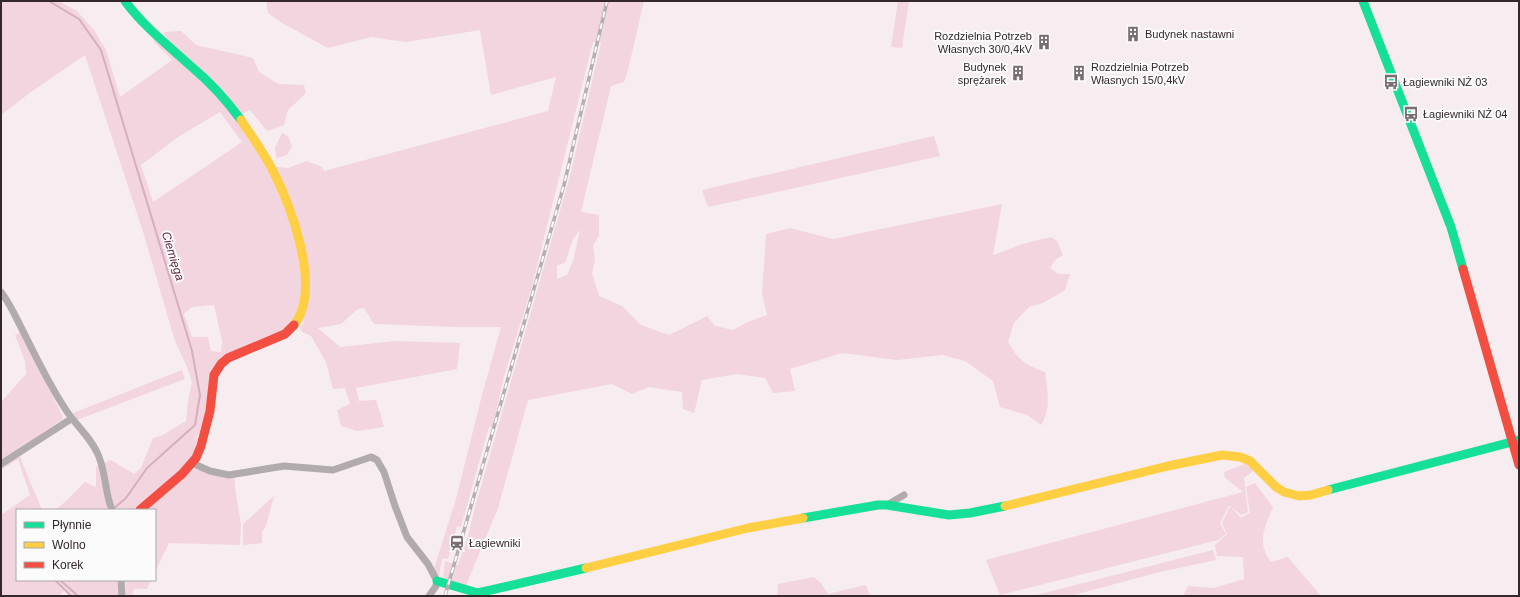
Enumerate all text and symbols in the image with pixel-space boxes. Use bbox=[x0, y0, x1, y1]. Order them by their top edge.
building icon: Budynek nastawni bbox=[1124, 25, 1142, 43]
place label: Budynek nastawni bbox=[1145, 28, 1234, 40]
place label: Rozdzielnia Potrzeb Własnych 30/0,4kV bbox=[934, 30, 1033, 55]
building icon: Rozdzielnia Potrzeb Własnych 30/0,4kV bbox=[1035, 33, 1053, 51]
place label: Budynek sprężarek bbox=[958, 61, 1007, 86]
place label: Rozdzielnia Potrzeb Własnych 15/0,4kV bbox=[1091, 61, 1189, 86]
building icon: Budynek sprężarek bbox=[1009, 64, 1027, 82]
building icon: Rozdzielnia Potrzeb Własnych 15/0,4kV bbox=[1070, 64, 1088, 82]
bus stop icon: Łagiewniki NŻ 03 bbox=[1382, 73, 1400, 91]
place label: Łagiewniki NŻ 03 bbox=[1403, 76, 1487, 88]
bus stop icon: Łagiewniki NŻ 04 bbox=[1402, 105, 1420, 123]
place label: Łagiewniki NŻ 04 bbox=[1423, 108, 1507, 120]
water label: Ciemięga bbox=[159, 230, 187, 283]
legend bbox=[16, 509, 156, 581]
text: Płynnie bbox=[52, 518, 92, 532]
station icon: Łagiewniki bbox=[448, 534, 466, 552]
place label: Łagiewniki bbox=[469, 537, 520, 549]
text: Wolno bbox=[52, 538, 86, 552]
text: Korek bbox=[52, 558, 84, 572]

